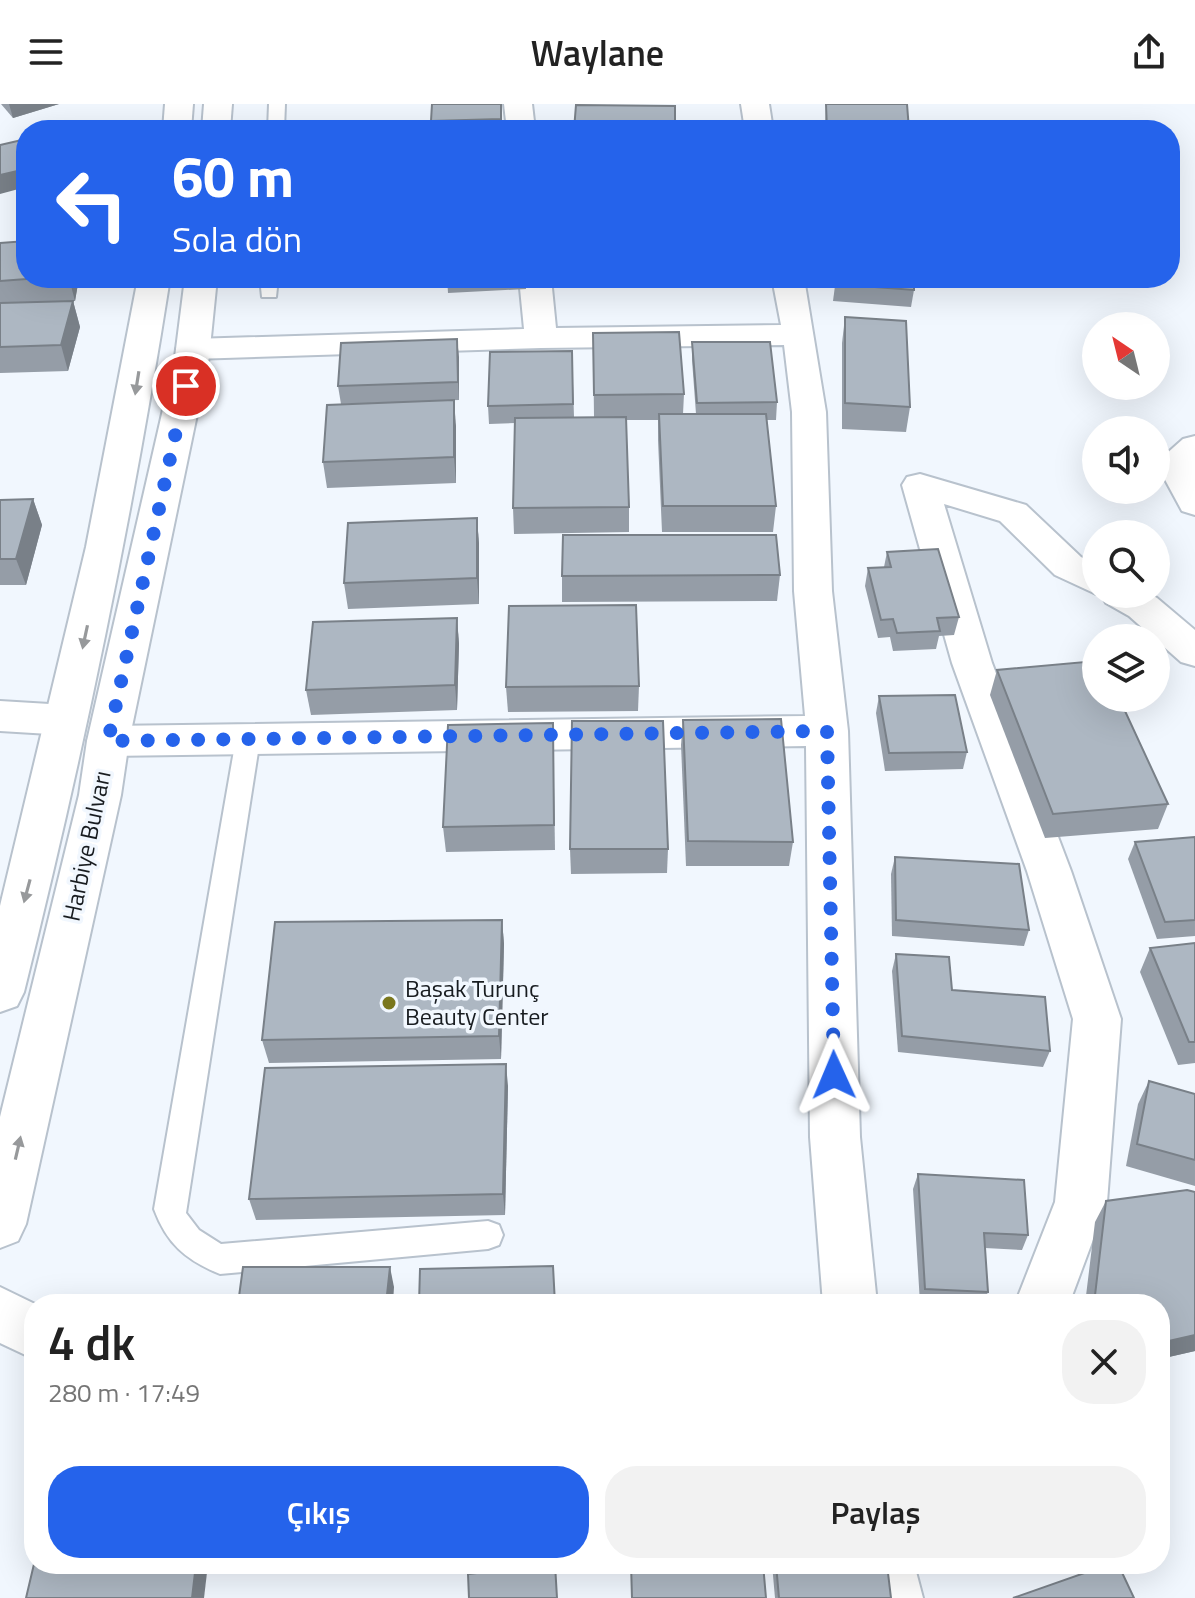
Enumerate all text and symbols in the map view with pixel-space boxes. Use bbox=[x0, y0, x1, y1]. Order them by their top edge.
text: Waylane bbox=[531, 25, 664, 80]
icon: menu bbox=[24, 30, 68, 74]
icon: share bbox=[1127, 30, 1171, 74]
text: 60 m bbox=[172, 134, 294, 219]
icon: left bbox=[40, 152, 144, 256]
text: Sola dön bbox=[172, 211, 302, 266]
north arrow bbox=[1082, 312, 1170, 400]
map controls bbox=[1082, 312, 1170, 712]
pin bbox=[152, 352, 220, 420]
icon: arrive bbox=[164, 364, 208, 408]
one-way arrow bbox=[130, 371, 143, 396]
button: sound bbox=[1082, 416, 1170, 504]
button: search bbox=[1082, 520, 1170, 608]
button: layers bbox=[1082, 624, 1170, 712]
one-way arrow bbox=[78, 625, 91, 650]
street label: Harbiye Bulvarı bbox=[52, 767, 120, 924]
one-way arrow bbox=[20, 879, 33, 903]
place label: Başak Turunç Beauty Center bbox=[405, 970, 549, 1034]
marker: Başak Turunç Beauty Center bbox=[380, 994, 398, 1012]
position arrow bbox=[792, 1033, 876, 1117]
one-way arrow bbox=[12, 1136, 25, 1161]
text: 4 dk bbox=[48, 1306, 135, 1379]
button: close bbox=[1062, 1320, 1146, 1404]
text: 280 m · 17:49 bbox=[48, 1373, 200, 1412]
button: Çıkış bbox=[48, 1466, 589, 1558]
button: Paylaş bbox=[605, 1466, 1146, 1558]

